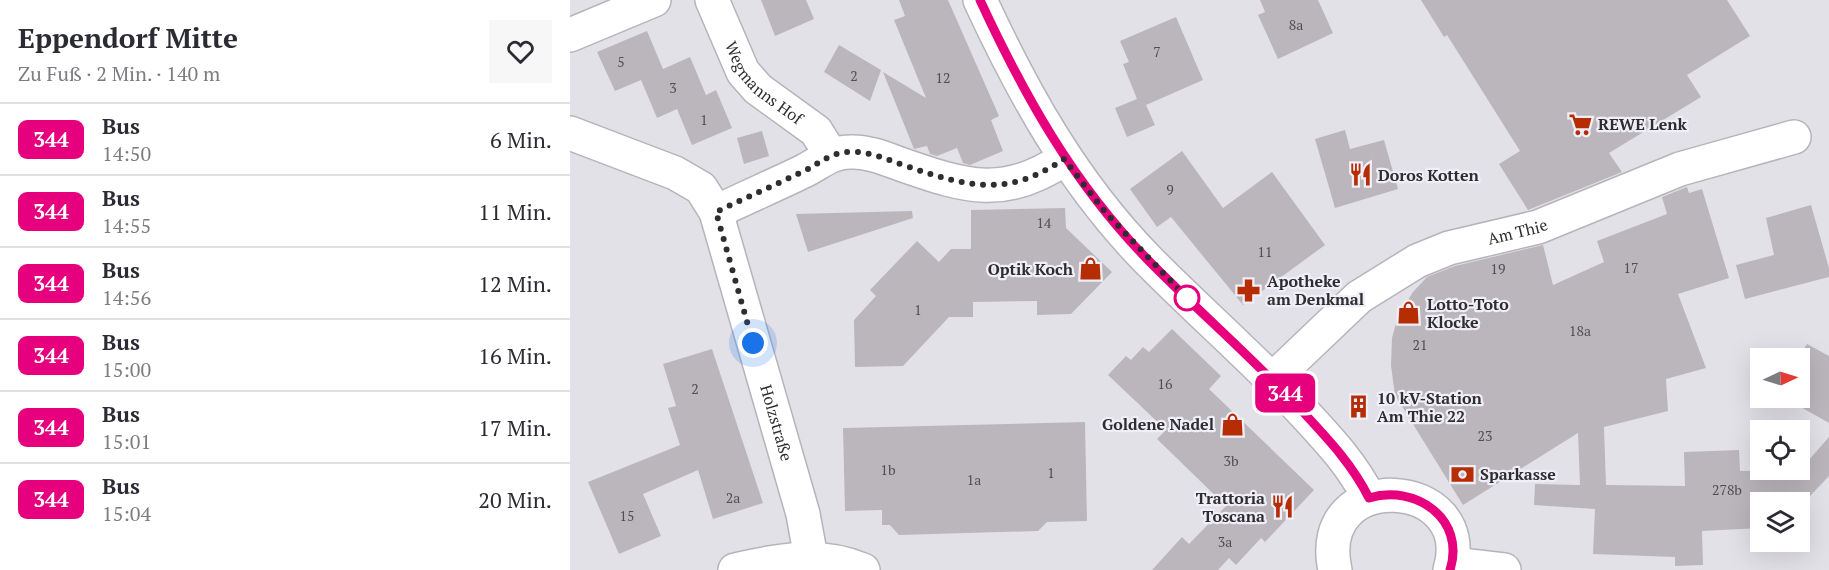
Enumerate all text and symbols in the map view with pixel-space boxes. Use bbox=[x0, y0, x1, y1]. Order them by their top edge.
house number: 8a bbox=[1289, 15, 1303, 34]
text: Eppendorf Mitte bbox=[18, 19, 238, 56]
button: heart bbox=[489, 20, 552, 83]
street label: Wegmanns Hof bbox=[720, 38, 809, 130]
house number: 7 bbox=[1153, 42, 1161, 61]
house number: 5 bbox=[617, 52, 625, 71]
text: Zu Fuß · 2 Min. · 140 m bbox=[18, 60, 220, 87]
house number: 2 bbox=[850, 66, 858, 85]
house number: 12 bbox=[936, 68, 950, 87]
house number: 3 bbox=[669, 78, 677, 97]
house number: 1 bbox=[700, 110, 708, 129]
text: Bus bbox=[102, 111, 140, 140]
supermarket icon: REWE Lenk bbox=[1567, 111, 1593, 137]
place label: REWE Lenk bbox=[1598, 113, 1688, 135]
text: 344 bbox=[33, 125, 69, 153]
text: 6 Min. bbox=[490, 125, 552, 154]
text: 14:50 bbox=[102, 140, 151, 167]
restaurant icon: Doros Kotten bbox=[1347, 162, 1373, 188]
place label: Doros Kotten bbox=[1378, 164, 1480, 186]
house number: 9 bbox=[1166, 180, 1174, 199]
text: Bus bbox=[102, 183, 140, 212]
text: 344 bbox=[33, 197, 69, 225]
text: 11 Min. bbox=[478, 197, 552, 226]
text: 14:55 bbox=[102, 212, 151, 239]
house number: 14 bbox=[1037, 213, 1052, 232]
street label: Am Thie bbox=[1485, 213, 1551, 250]
house number: 11 bbox=[1258, 242, 1272, 261]
text: Bus bbox=[102, 255, 140, 284]
shop icon: Optik Koch bbox=[1078, 256, 1104, 282]
place label: Optik Koch bbox=[988, 258, 1074, 280]
house number: 17 bbox=[1624, 258, 1638, 277]
house number: 19 bbox=[1491, 259, 1505, 278]
text: 344 bbox=[33, 269, 69, 297]
text: 12 Min. bbox=[478, 269, 552, 298]
place label: Apotheke am Denkmal bbox=[1267, 270, 1364, 310]
pharmacy icon: Apotheke am Denkmal bbox=[1236, 277, 1262, 303]
text: 14:56 bbox=[102, 284, 151, 311]
unlabelled marker bbox=[1174, 285, 1200, 311]
place label: Lotto-Toto Klocke bbox=[1427, 293, 1509, 333]
house number: 1 bbox=[914, 300, 922, 319]
shop icon: Lotto-Toto Klocke bbox=[1396, 300, 1422, 326]
house number: 18a bbox=[1569, 321, 1591, 340]
text: Bus bbox=[102, 327, 140, 356]
your location bbox=[738, 328, 768, 358]
house number: 21 bbox=[1413, 335, 1427, 354]
text: 344 bbox=[33, 341, 69, 369]
text: 16 Min. bbox=[478, 341, 552, 370]
north arrow bbox=[1750, 348, 1810, 408]
map controls bbox=[1750, 348, 1810, 552]
text: 15:00 bbox=[102, 356, 151, 383]
house number: 16 bbox=[1158, 374, 1173, 393]
line badge: 344 bbox=[1250, 374, 1320, 412]
house number: 2 bbox=[691, 379, 699, 398]
text: 344 bbox=[1267, 379, 1303, 407]
street label: Holzstraße bbox=[755, 382, 798, 464]
place label: 10 kV-Station Am Thie 22 bbox=[1377, 387, 1482, 427]
building icon: 10 kV-Station Am Thie 22 bbox=[1346, 394, 1372, 420]
text: Bus bbox=[102, 399, 140, 428]
shop icon: Goldene Nadel bbox=[1219, 411, 1245, 437]
text: 344 bbox=[33, 413, 69, 441]
text: 17 Min. bbox=[478, 413, 552, 442]
place label: Goldene Nadel bbox=[1102, 413, 1214, 435]
button: locate bbox=[1750, 420, 1810, 480]
house number: 23 bbox=[1478, 426, 1492, 445]
text: 15:01 bbox=[102, 428, 151, 455]
house number: 3b bbox=[1223, 451, 1239, 470]
house number: 1b bbox=[880, 460, 896, 479]
bank icon: Sparkasse bbox=[1449, 461, 1475, 487]
house number: 1 bbox=[1047, 463, 1055, 482]
place label: Sparkasse bbox=[1480, 463, 1556, 485]
house number: 1a bbox=[967, 470, 981, 489]
text: Bus bbox=[102, 471, 140, 500]
house number: 278b bbox=[1712, 480, 1742, 499]
text: 344 bbox=[33, 485, 69, 513]
text: 20 Min. bbox=[478, 485, 552, 514]
place label: Trattoria Toscana bbox=[1196, 487, 1265, 527]
house number: 2a bbox=[726, 488, 740, 507]
button: layers bbox=[1750, 492, 1810, 552]
restaurant icon: Trattoria Toscana bbox=[1270, 494, 1296, 520]
text: 15:04 bbox=[102, 500, 151, 527]
house number: 15 bbox=[620, 506, 634, 525]
house number: 3a bbox=[1218, 532, 1232, 551]

